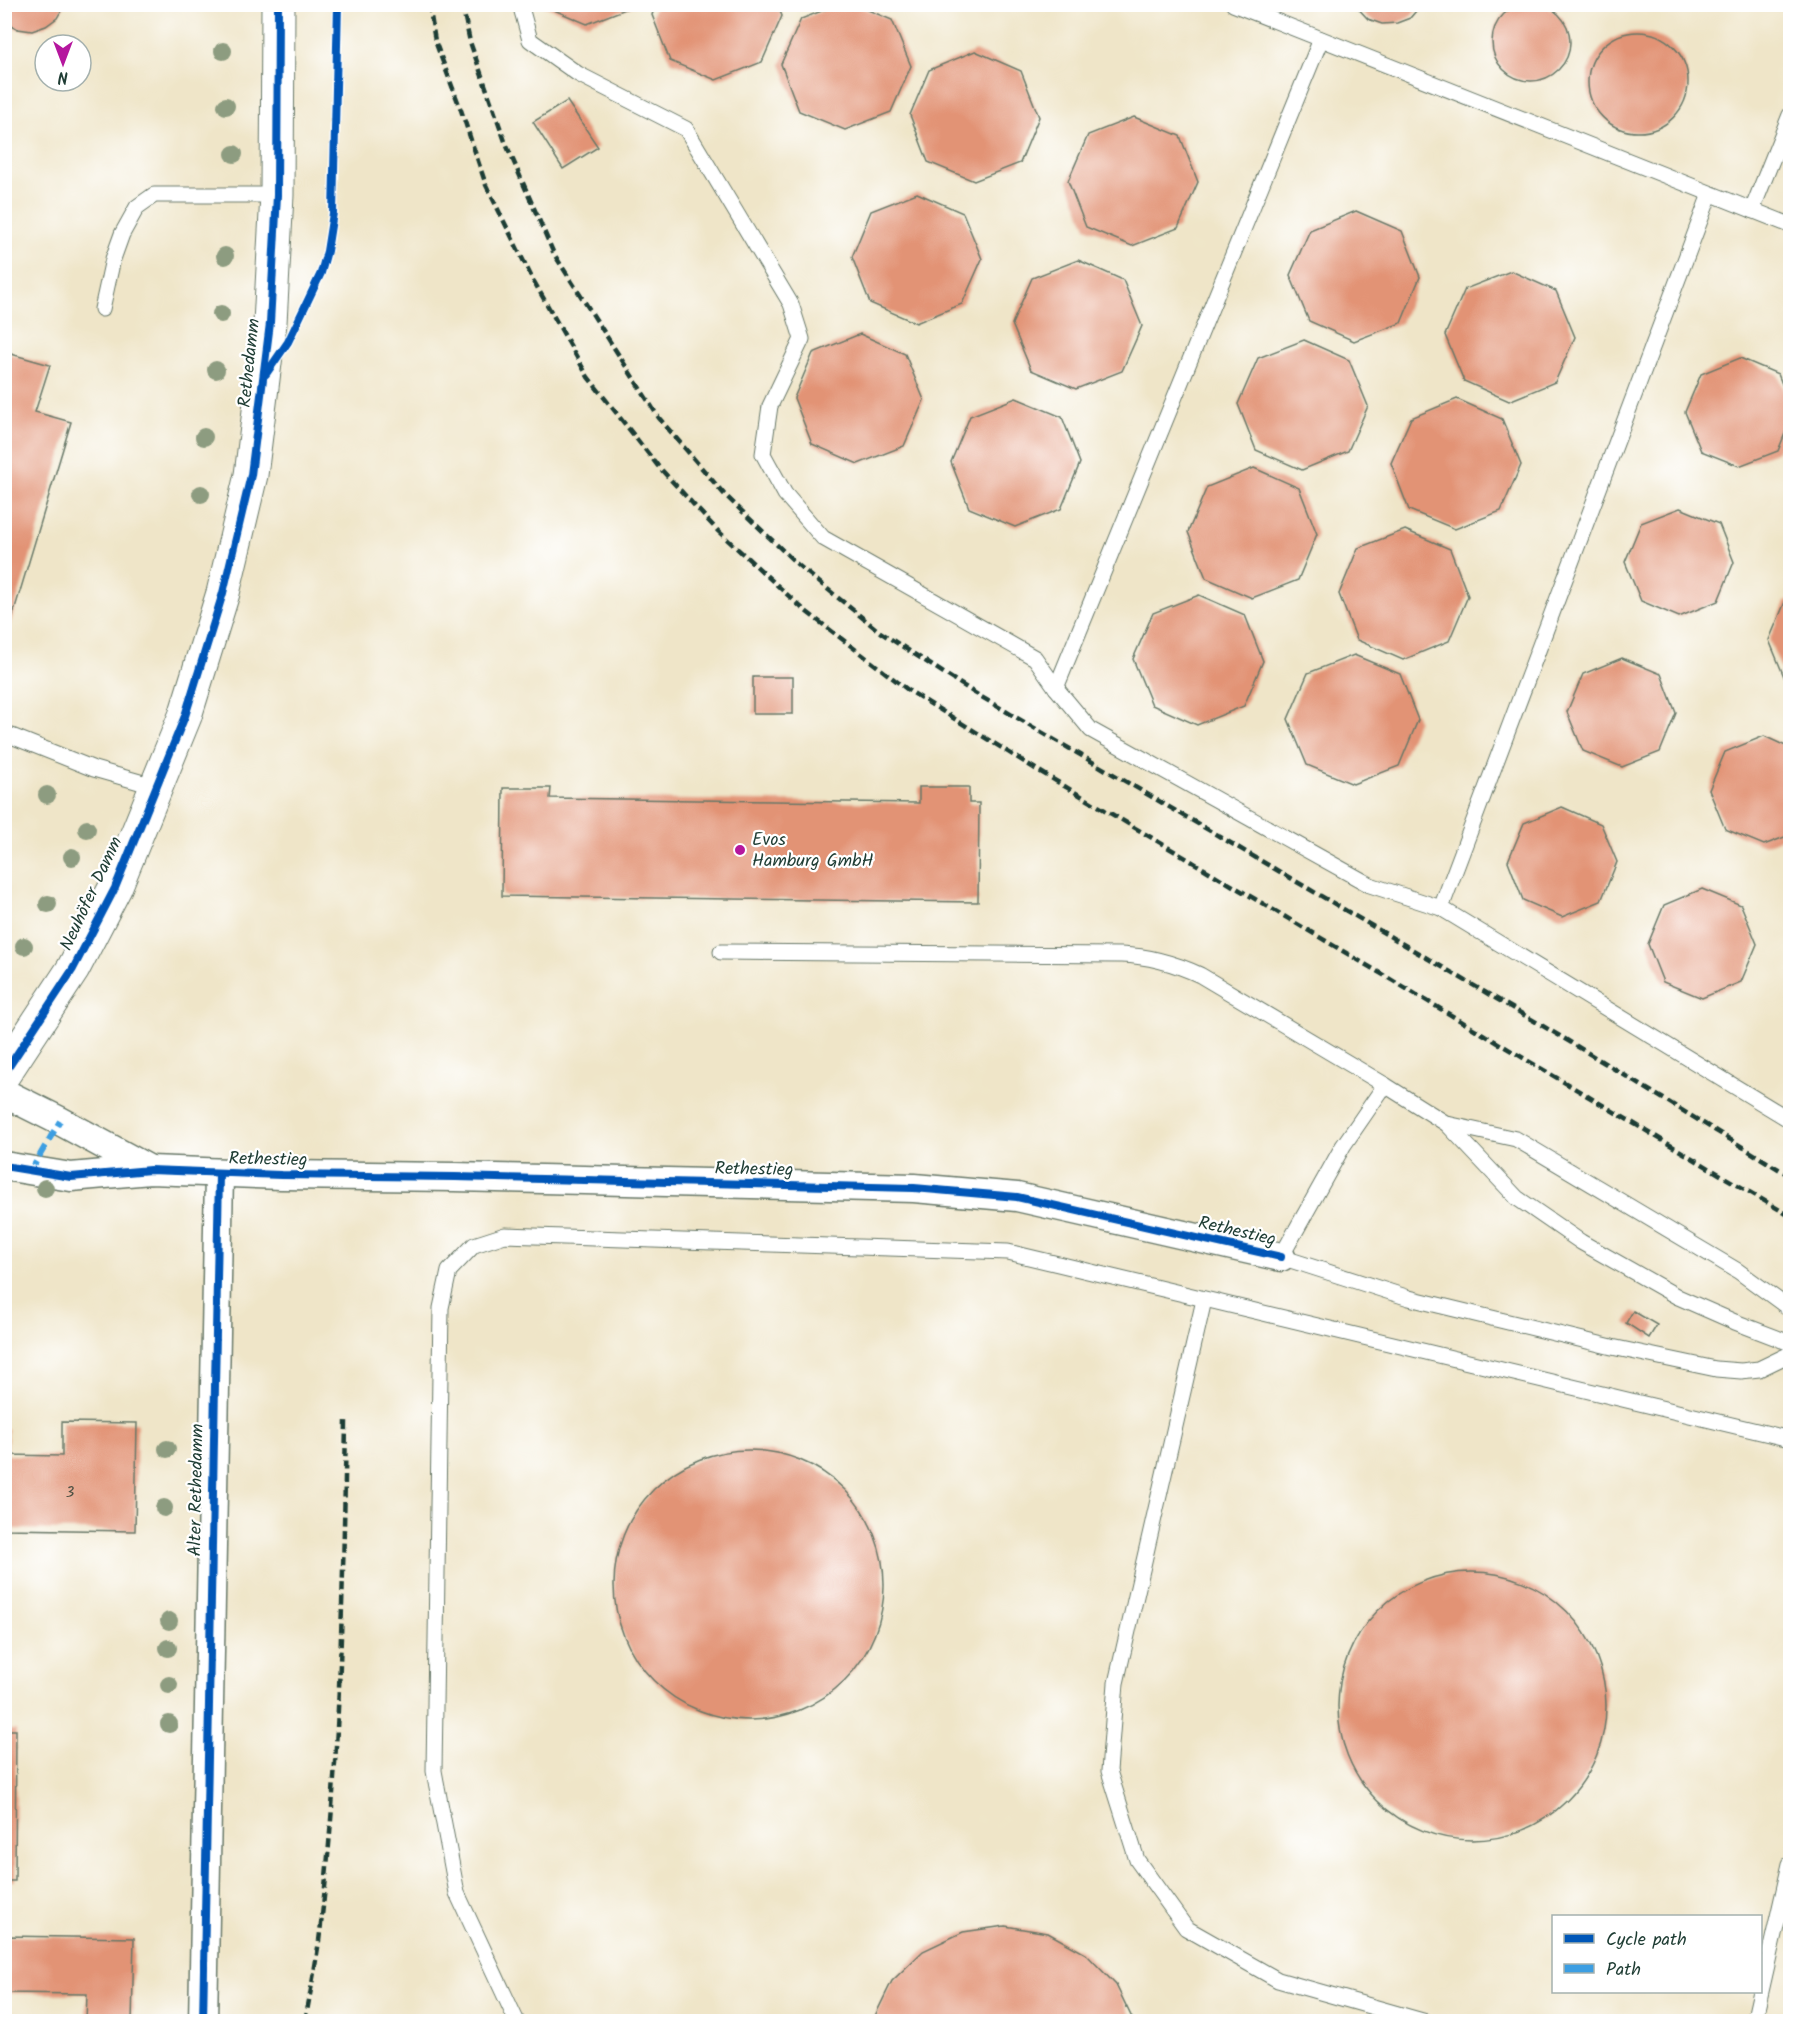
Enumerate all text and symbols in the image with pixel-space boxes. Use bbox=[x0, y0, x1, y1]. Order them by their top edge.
north arrow bbox=[33, 33, 93, 93]
text: N bbox=[58, 64, 68, 89]
street label: Rethedamm bbox=[231, 317, 269, 409]
place label: Evos Hamburg GmbH bbox=[752, 826, 874, 876]
street label: Neuhöfer Damm bbox=[53, 832, 131, 956]
marker: Evos Hamburg GmbH bbox=[733, 843, 747, 857]
street label: Rethestieg bbox=[228, 1145, 308, 1175]
street label: Rethestieg bbox=[714, 1155, 794, 1185]
street label: Rethestieg bbox=[1195, 1209, 1279, 1255]
street label: Alter Rethedamm bbox=[181, 1423, 213, 1557]
house number: 3 bbox=[66, 1481, 75, 1505]
legend bbox=[1552, 1915, 1762, 1993]
text: Cycle path bbox=[1606, 1926, 1687, 1955]
text: Path bbox=[1606, 1956, 1641, 1985]

